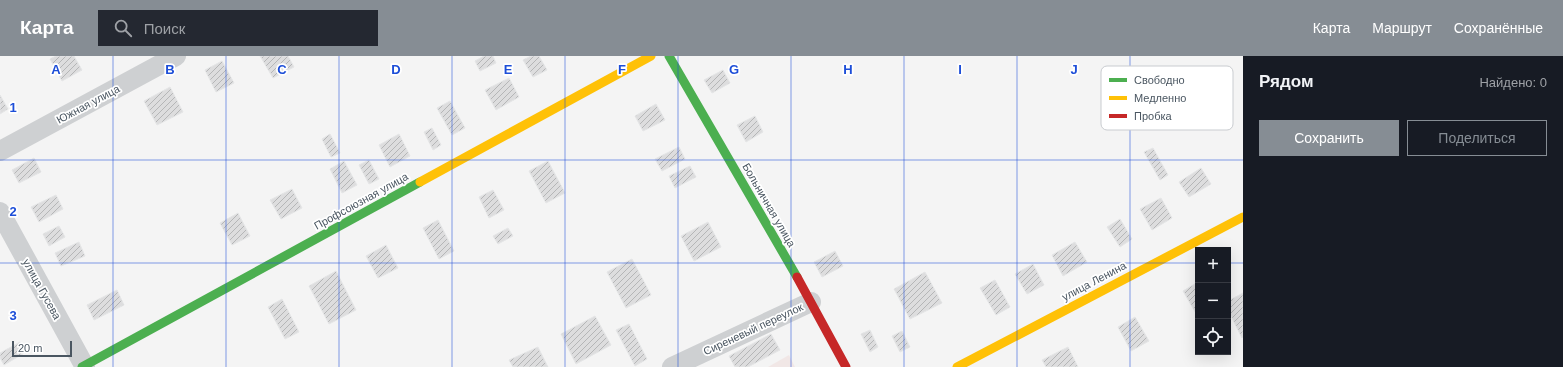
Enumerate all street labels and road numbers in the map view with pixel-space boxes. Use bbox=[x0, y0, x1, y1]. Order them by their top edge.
street label: Южная улица bbox=[54, 82, 122, 126]
street label: Больничная улица bbox=[740, 161, 798, 250]
street label: Профсоюзная улица bbox=[312, 170, 411, 232]
street label: улица Гусева bbox=[20, 257, 64, 322]
street label: улица Ленина bbox=[1060, 259, 1129, 303]
street label: Сиреневый переулок bbox=[701, 301, 805, 357]

